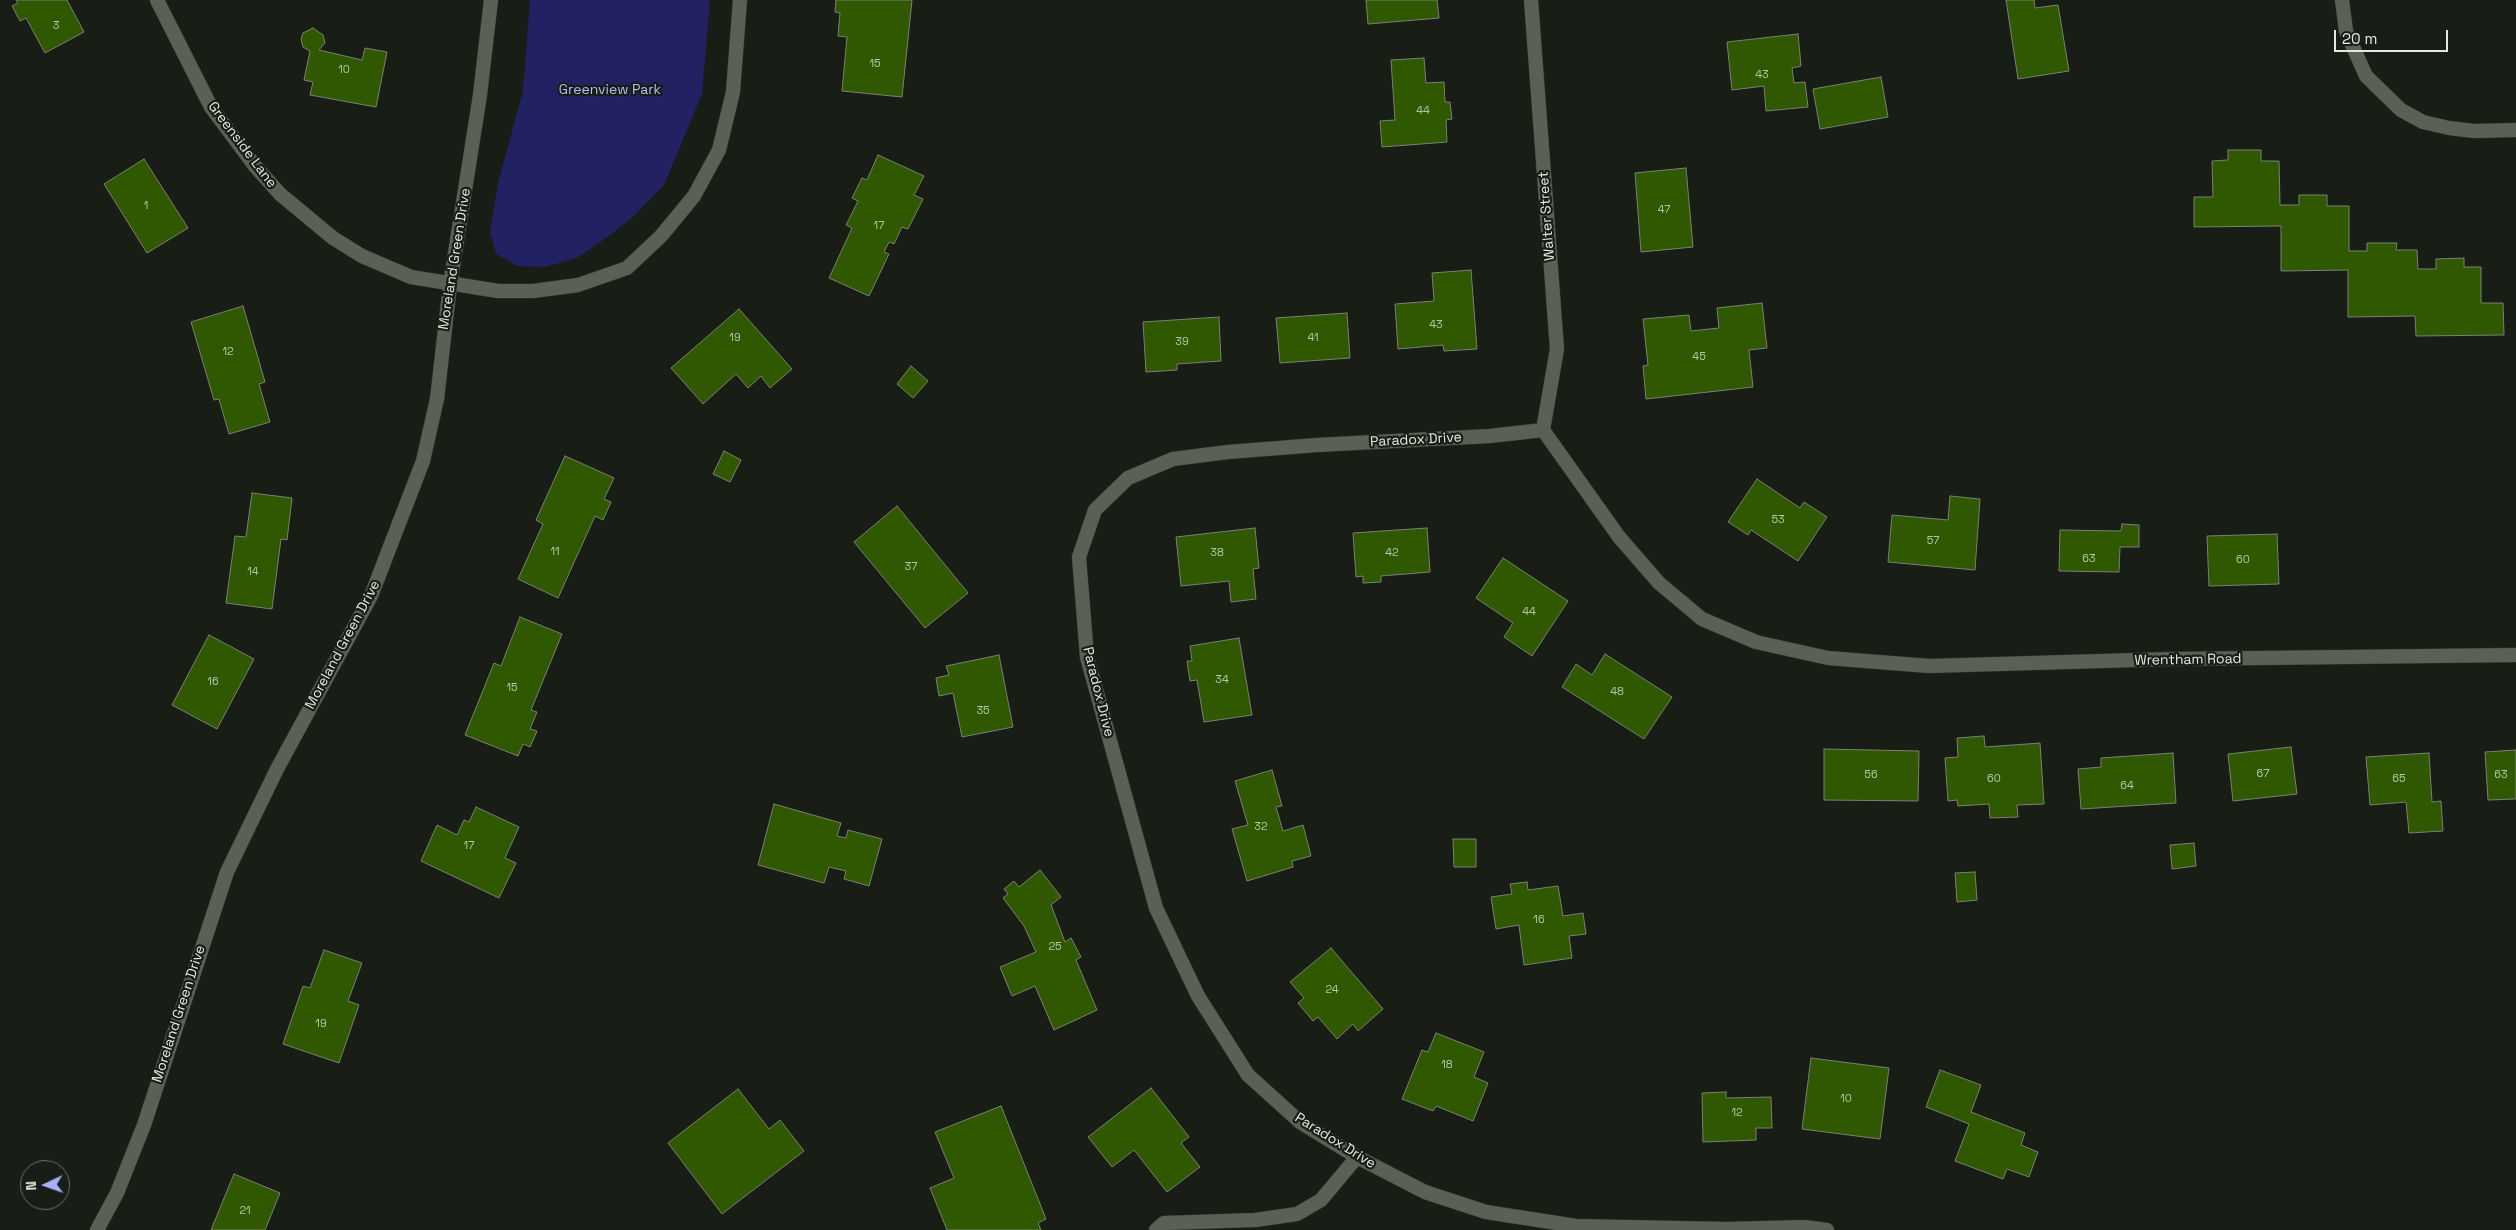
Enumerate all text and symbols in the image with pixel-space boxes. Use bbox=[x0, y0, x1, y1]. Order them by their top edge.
house number: 3 bbox=[53, 19, 59, 33]
scale bar bbox=[2336, 20, 2450, 52]
text: 20 m bbox=[2342, 29, 2377, 48]
house number: 15 bbox=[869, 57, 881, 71]
house number: 10 bbox=[338, 63, 350, 77]
house number: 43 bbox=[1755, 68, 1769, 82]
park label: Greenview Park bbox=[559, 82, 661, 98]
street label: Greenside Lane bbox=[204, 99, 280, 191]
house number: 44 bbox=[1416, 104, 1430, 118]
street label: Walter Street bbox=[1535, 171, 1559, 261]
street label: Moreland Green Drive bbox=[435, 187, 475, 331]
house number: 1 bbox=[144, 199, 148, 213]
house number: 47 bbox=[1658, 203, 1670, 217]
house number: 17 bbox=[874, 219, 884, 233]
house number: 43 bbox=[1429, 318, 1443, 332]
house number: 19 bbox=[729, 331, 741, 345]
house number: 41 bbox=[1307, 331, 1319, 345]
house number: 39 bbox=[1175, 335, 1189, 349]
house number: 12 bbox=[222, 345, 234, 359]
house number: 45 bbox=[1692, 350, 1706, 364]
street label: Paradox Drive bbox=[1370, 429, 1462, 451]
house number: 53 bbox=[1771, 513, 1785, 527]
house number: 57 bbox=[1927, 534, 1939, 548]
house number: 11 bbox=[550, 545, 560, 559]
house number: 38 bbox=[1210, 546, 1224, 560]
house number: 42 bbox=[1385, 546, 1399, 560]
house number: 63 bbox=[2082, 552, 2096, 566]
house number: 60 bbox=[2236, 553, 2250, 567]
house number: 37 bbox=[905, 560, 917, 574]
house number: 14 bbox=[247, 565, 259, 579]
street label: Moreland Green Drive bbox=[302, 578, 384, 712]
house number: 44 bbox=[1522, 605, 1536, 619]
street label: Paradox Drive bbox=[1079, 645, 1117, 739]
street label: Wrentham Road bbox=[2134, 651, 2242, 669]
house number: 34 bbox=[1215, 673, 1229, 687]
house number: 16 bbox=[207, 675, 219, 689]
house number: 15 bbox=[506, 681, 518, 695]
house number: 48 bbox=[1610, 685, 1624, 699]
house number: 35 bbox=[976, 704, 990, 718]
house number: 67 bbox=[2257, 767, 2269, 781]
house number: 56 bbox=[1864, 768, 1878, 782]
house number: 63 bbox=[2494, 768, 2508, 782]
house number: 60 bbox=[1987, 772, 2001, 786]
house number: 65 bbox=[2392, 772, 2406, 786]
house number: 64 bbox=[2120, 779, 2134, 793]
house number: 32 bbox=[1254, 820, 1268, 834]
house number: 17 bbox=[464, 839, 474, 853]
house number: 16 bbox=[1533, 913, 1545, 927]
house number: 25 bbox=[1048, 940, 1062, 954]
street label: Moreland Green Drive bbox=[149, 943, 209, 1085]
house number: 24 bbox=[1325, 983, 1339, 997]
house number: 19 bbox=[315, 1017, 327, 1031]
house number: 18 bbox=[1441, 1058, 1453, 1072]
house number: 10 bbox=[1840, 1092, 1852, 1106]
house number: 12 bbox=[1731, 1106, 1743, 1120]
street label: Paradox Drive bbox=[1292, 1110, 1378, 1172]
north arrow bbox=[20, 1160, 70, 1210]
text: N bbox=[22, 1181, 40, 1191]
house number: 21 bbox=[239, 1204, 251, 1218]

